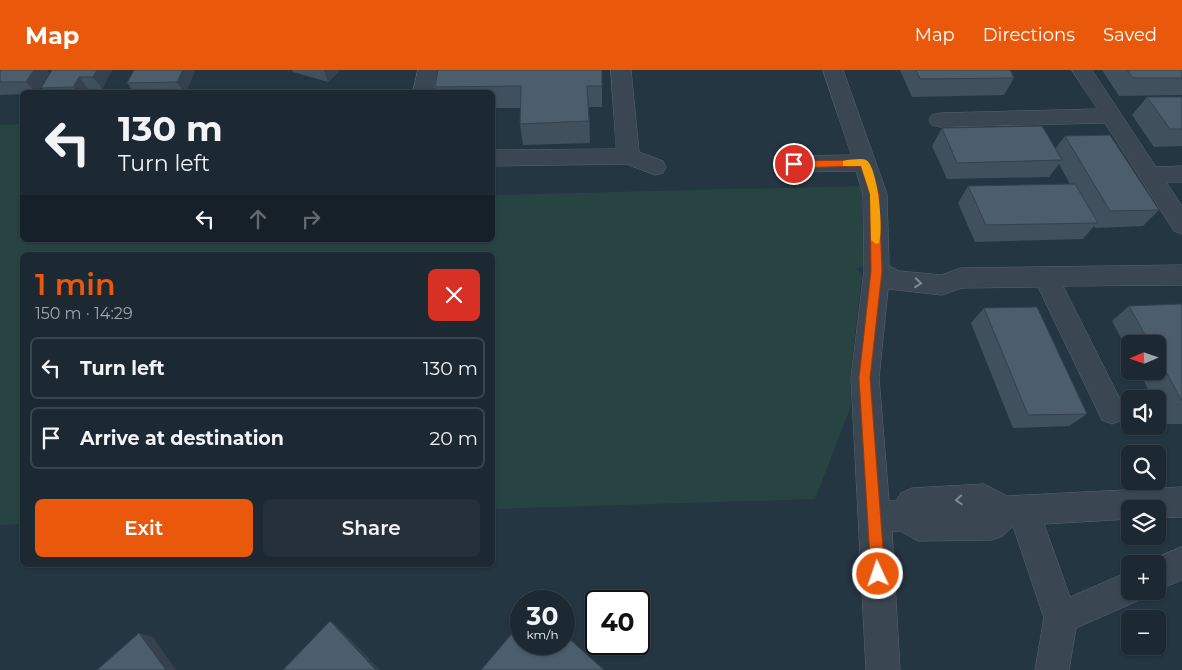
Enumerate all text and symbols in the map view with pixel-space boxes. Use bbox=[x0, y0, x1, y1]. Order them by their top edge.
text: Map bbox=[25, 21, 79, 50]
text: Map bbox=[915, 24, 955, 46]
text: Directions bbox=[983, 24, 1075, 46]
text: Saved bbox=[1103, 24, 1157, 46]
text: 130 m bbox=[118, 107, 223, 150]
icon: left bbox=[35, 110, 100, 175]
pin bbox=[773, 143, 815, 185]
text: Turn left bbox=[118, 150, 210, 177]
icon: arrive bbox=[780, 150, 808, 178]
icon: left bbox=[191, 205, 219, 233]
icon: ahead bbox=[244, 205, 272, 233]
icon: right bbox=[297, 205, 325, 233]
text: 1 min bbox=[35, 266, 116, 303]
button: close bbox=[428, 269, 480, 321]
one-way arrow bbox=[914, 278, 922, 289]
text: 150 m · 14:29 bbox=[35, 304, 133, 323]
north arrow bbox=[1121, 335, 1166, 380]
map controls bbox=[1121, 335, 1166, 655]
icon: left bbox=[37, 354, 65, 382]
text: Turn left bbox=[80, 357, 165, 380]
text: 130 m bbox=[423, 357, 478, 380]
button: sound bbox=[1121, 390, 1166, 435]
icon: arrive bbox=[37, 424, 65, 452]
text: Arrive at destination bbox=[80, 427, 284, 450]
text: 20 m bbox=[430, 427, 478, 450]
button: search bbox=[1121, 445, 1166, 490]
one-way arrow bbox=[954, 495, 962, 506]
button: Exit bbox=[35, 499, 253, 557]
button: Share bbox=[263, 499, 480, 557]
button: layers bbox=[1121, 500, 1166, 545]
position arrow bbox=[851, 547, 903, 599]
button: + bbox=[1121, 555, 1166, 600]
speed limit sign: 40 bbox=[585, 590, 650, 655]
text: 30 bbox=[527, 601, 558, 631]
button: − bbox=[1121, 610, 1166, 655]
text: km/h bbox=[526, 627, 559, 642]

